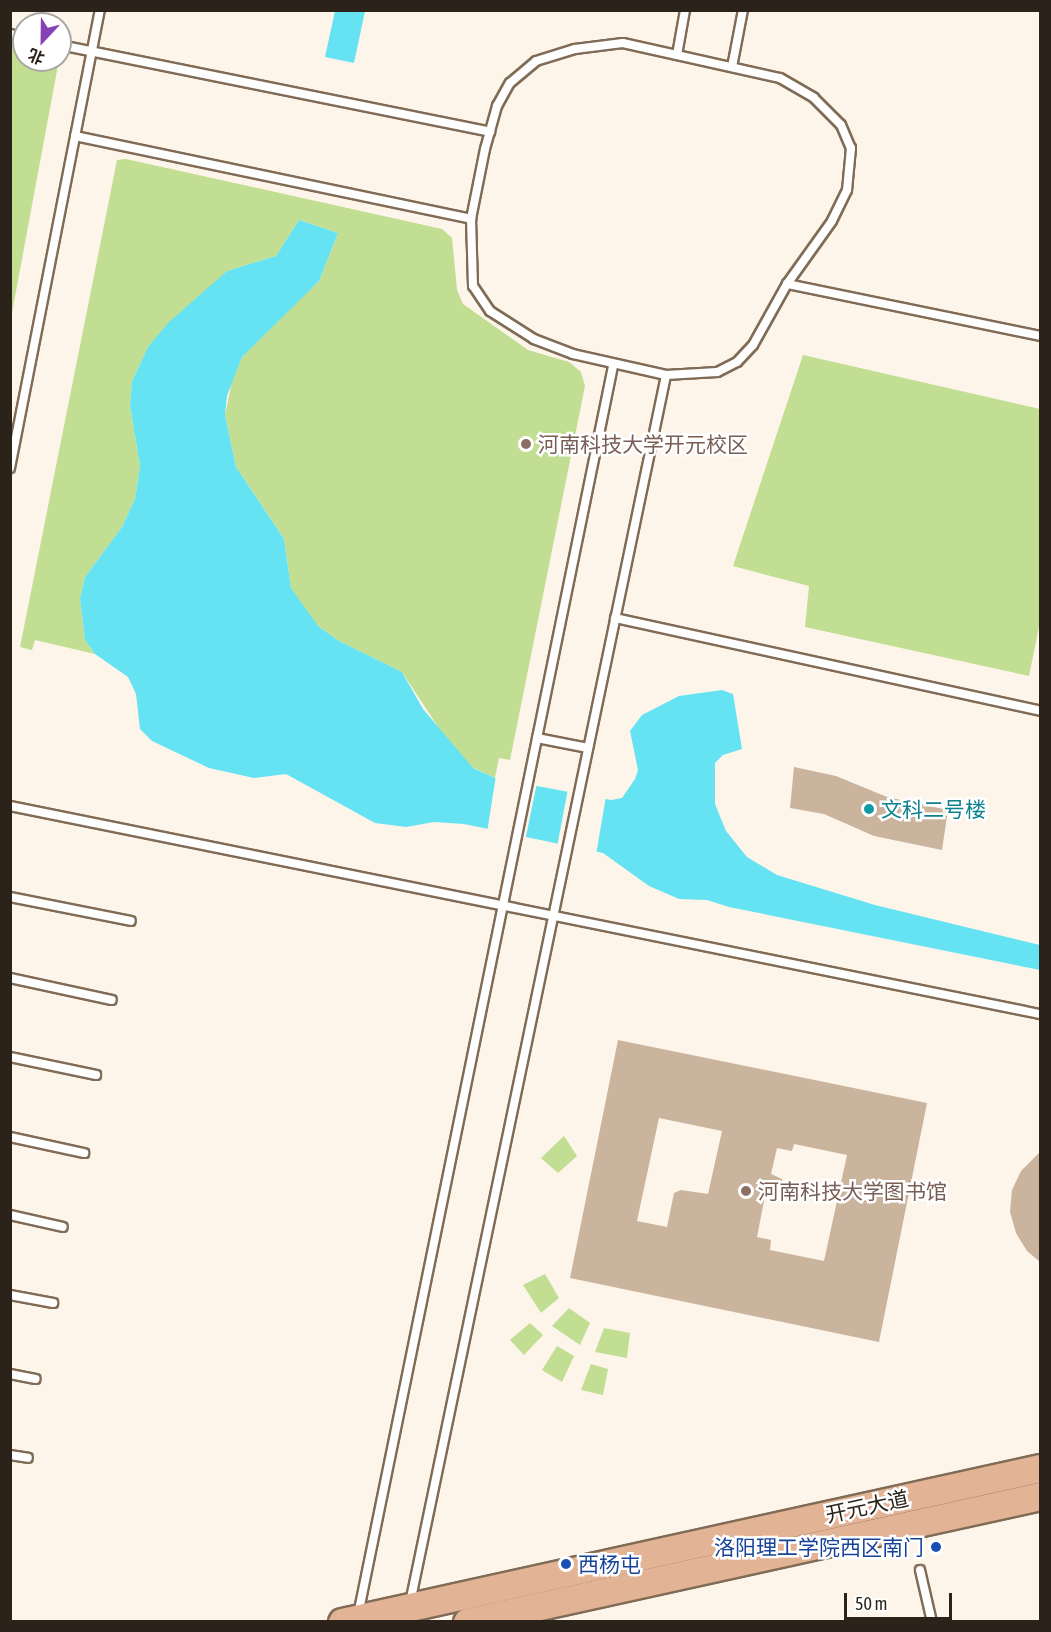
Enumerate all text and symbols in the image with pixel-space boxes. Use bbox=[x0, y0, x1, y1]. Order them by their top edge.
north arrow bbox=[12, 12, 72, 72]
text: 北 bbox=[25, 45, 47, 68]
place label: 河南科技大学开元校区 bbox=[538, 431, 748, 457]
marker: 河南科技大学开元校区 bbox=[519, 437, 533, 451]
place label: 文科二号楼 bbox=[881, 796, 986, 822]
marker: 文科二号楼 bbox=[862, 802, 876, 816]
place label: 河南科技大学图书馆 bbox=[758, 1178, 947, 1204]
marker: 河南科技大学图书馆 bbox=[739, 1184, 753, 1198]
street label: 开元大道 bbox=[823, 1485, 911, 1527]
place label: 洛阳理工学院西区南门 bbox=[714, 1534, 924, 1560]
marker: 洛阳理工学院西区南门 bbox=[929, 1540, 943, 1554]
place label: 西杨屯 bbox=[578, 1551, 641, 1577]
marker: 西杨屯 bbox=[559, 1557, 573, 1571]
scale bar bbox=[847, 1581, 955, 1619]
text: 50 m bbox=[855, 1593, 887, 1614]

